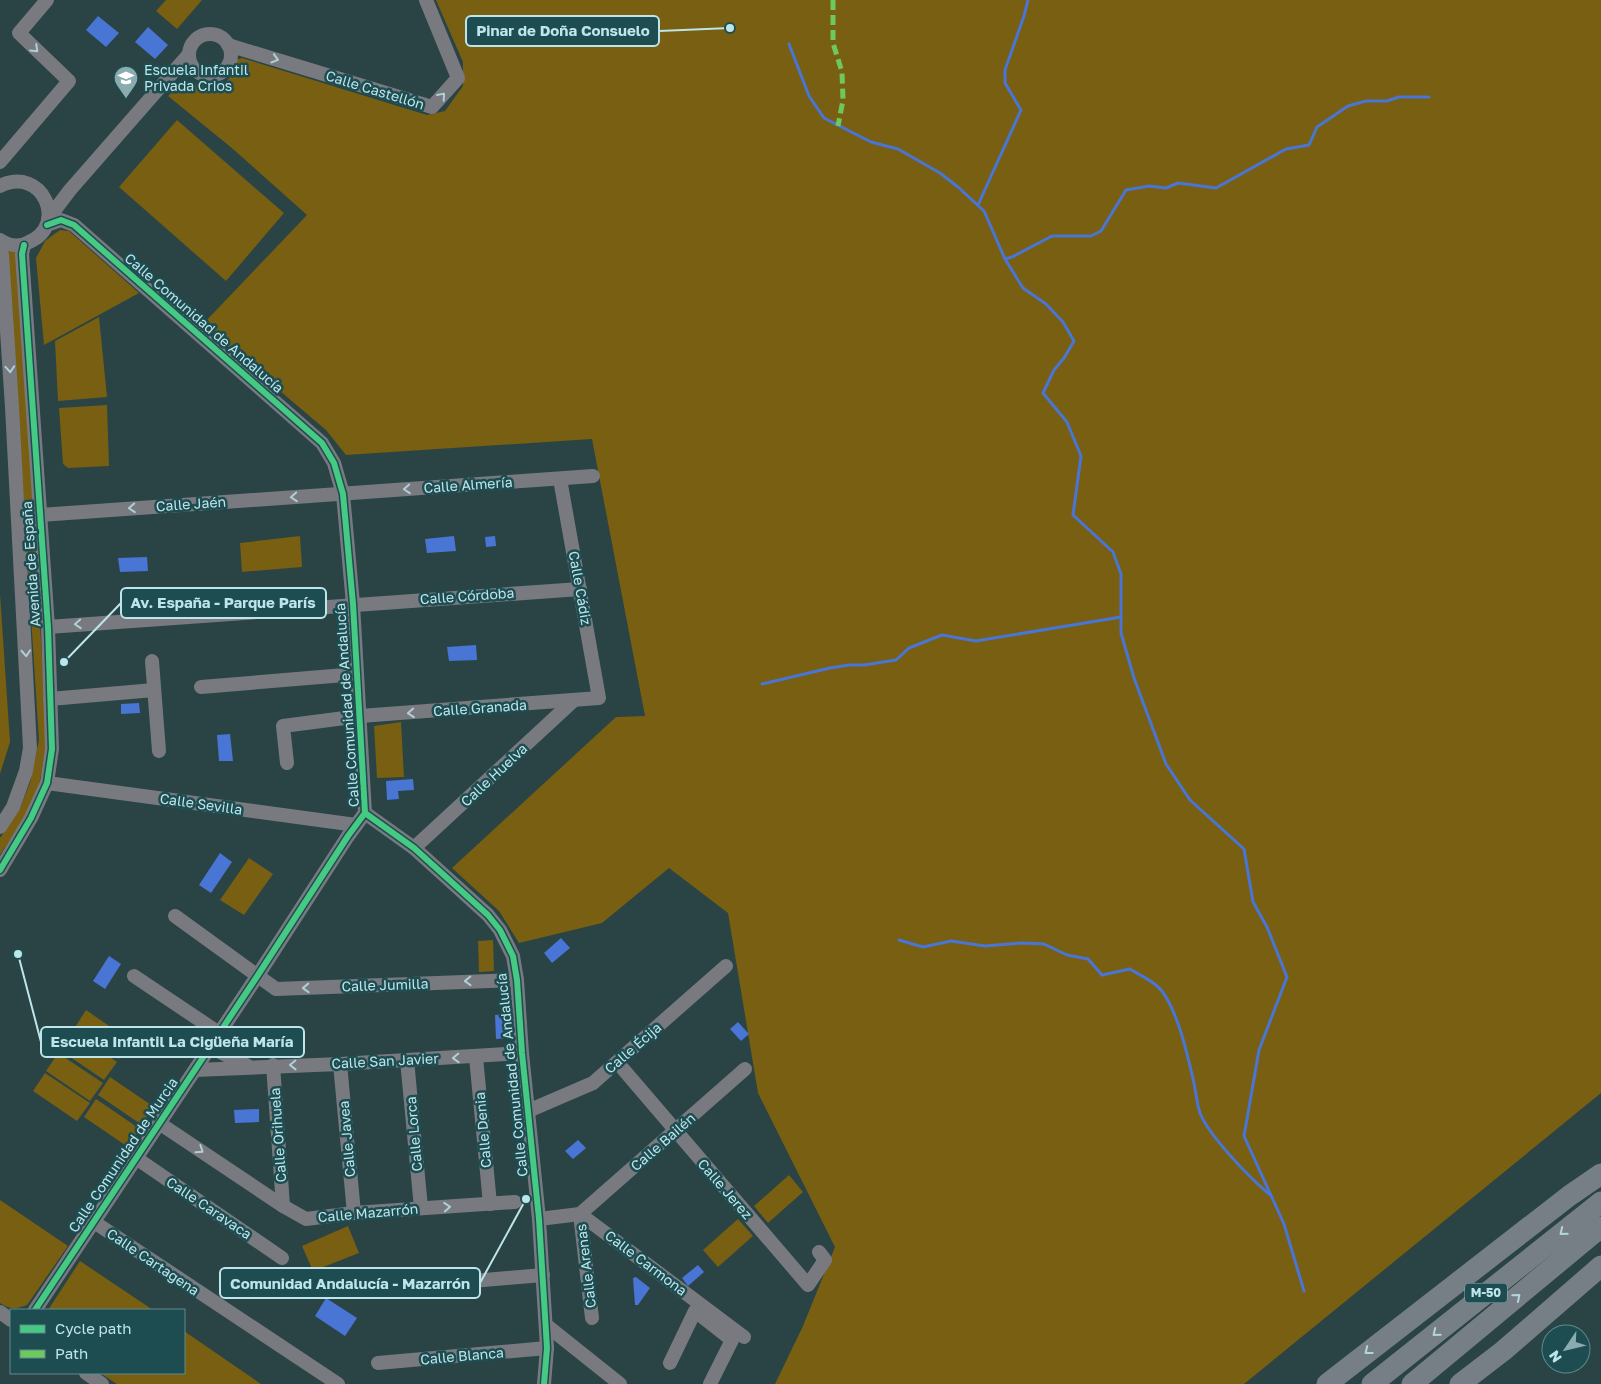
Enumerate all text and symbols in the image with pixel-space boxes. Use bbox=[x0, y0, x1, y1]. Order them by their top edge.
callout: Pinar de Doña Consuelo bbox=[466, 16, 659, 46]
text: Pinar de Doña Consuelo bbox=[476, 21, 650, 39]
one-way arrow bbox=[30, 43, 39, 52]
one-way arrow bbox=[270, 54, 278, 64]
place label: Escuela Infantil Privada Crios bbox=[144, 61, 248, 94]
school or university icon: Escuela Infantil Privada Crios bbox=[113, 65, 139, 99]
street label: Calle Castellón bbox=[324, 66, 427, 113]
one-way arrow bbox=[437, 92, 446, 101]
street label: Calle Comunidad de Andalucía bbox=[122, 249, 287, 396]
one-way arrow bbox=[4, 365, 15, 373]
street label: Calle Almería bbox=[423, 473, 513, 496]
one-way arrow bbox=[403, 484, 411, 495]
one-way arrow bbox=[290, 491, 298, 502]
street label: Calle Jaén bbox=[155, 493, 227, 514]
street label: Avenida de España bbox=[18, 501, 43, 627]
one-way arrow bbox=[128, 503, 136, 514]
street label: Calle Cádiz bbox=[566, 550, 595, 626]
street label: Calle Córdoba bbox=[419, 584, 515, 607]
callout: Av. España - Parque París bbox=[121, 588, 326, 618]
text: Av. España - Parque París bbox=[130, 593, 316, 611]
street label: Calle Comunidad de Andalucía bbox=[331, 602, 362, 808]
one-way arrow bbox=[74, 619, 82, 630]
one-way arrow bbox=[20, 650, 31, 658]
street label: Calle Granada bbox=[432, 696, 527, 719]
one-way arrow bbox=[407, 707, 415, 718]
street label: Calle Huelva bbox=[457, 740, 530, 810]
street label: Calle Sevilla bbox=[159, 789, 243, 818]
street label: Calle Comunidad de Andalucía bbox=[492, 972, 531, 1178]
street label: Calle Jumilla bbox=[341, 974, 429, 995]
one-way arrow bbox=[464, 976, 472, 987]
one-way arrow bbox=[301, 982, 309, 993]
street label: Calle Écija bbox=[601, 1018, 664, 1077]
callout: Escuela Infantil La Cigüeña María bbox=[41, 1027, 304, 1057]
text: Escuela Infantil La Cigüeña María bbox=[51, 1032, 294, 1050]
street label: Calle San Javier bbox=[331, 1049, 440, 1072]
one-way arrow bbox=[451, 1052, 459, 1063]
one-way arrow bbox=[289, 1060, 297, 1070]
street label: Calle Comunidad de Murcia bbox=[64, 1074, 181, 1235]
street label: Calle Orihuela bbox=[266, 1087, 289, 1183]
street label: Calle Denia bbox=[471, 1091, 494, 1169]
street label: Calle Lorca bbox=[402, 1096, 425, 1172]
street label: Calle Javea bbox=[335, 1100, 358, 1178]
street label: Calle Bailén bbox=[627, 1109, 698, 1174]
one-way arrow bbox=[194, 1144, 204, 1153]
street label: Calle Jerez bbox=[695, 1155, 756, 1222]
street label: Calle Caravaca bbox=[163, 1173, 255, 1242]
street label: Calle Mazarrón bbox=[317, 1200, 419, 1225]
one-way arrow bbox=[443, 1201, 451, 1212]
street label: Calle Arenas bbox=[572, 1223, 599, 1309]
street label: Calle Cartagena bbox=[104, 1224, 203, 1299]
street label: Calle Carmona bbox=[602, 1226, 691, 1299]
one-way arrow bbox=[1559, 1226, 1568, 1235]
callout: Comunidad Andalucía - Mazarrón bbox=[220, 1268, 480, 1298]
text: Comunidad Andalucía - Mazarrón bbox=[230, 1274, 470, 1292]
road number: M-50 bbox=[1465, 1284, 1507, 1302]
one-way arrow bbox=[1512, 1294, 1521, 1303]
legend bbox=[10, 1309, 185, 1374]
text: Cycle path bbox=[55, 1319, 131, 1337]
north arrow bbox=[1541, 1324, 1591, 1374]
one-way arrow bbox=[1432, 1328, 1441, 1337]
street label: Calle Blanca bbox=[419, 1343, 504, 1368]
text: Path bbox=[55, 1344, 88, 1362]
one-way arrow bbox=[1365, 1346, 1374, 1355]
text: N bbox=[1545, 1348, 1565, 1366]

